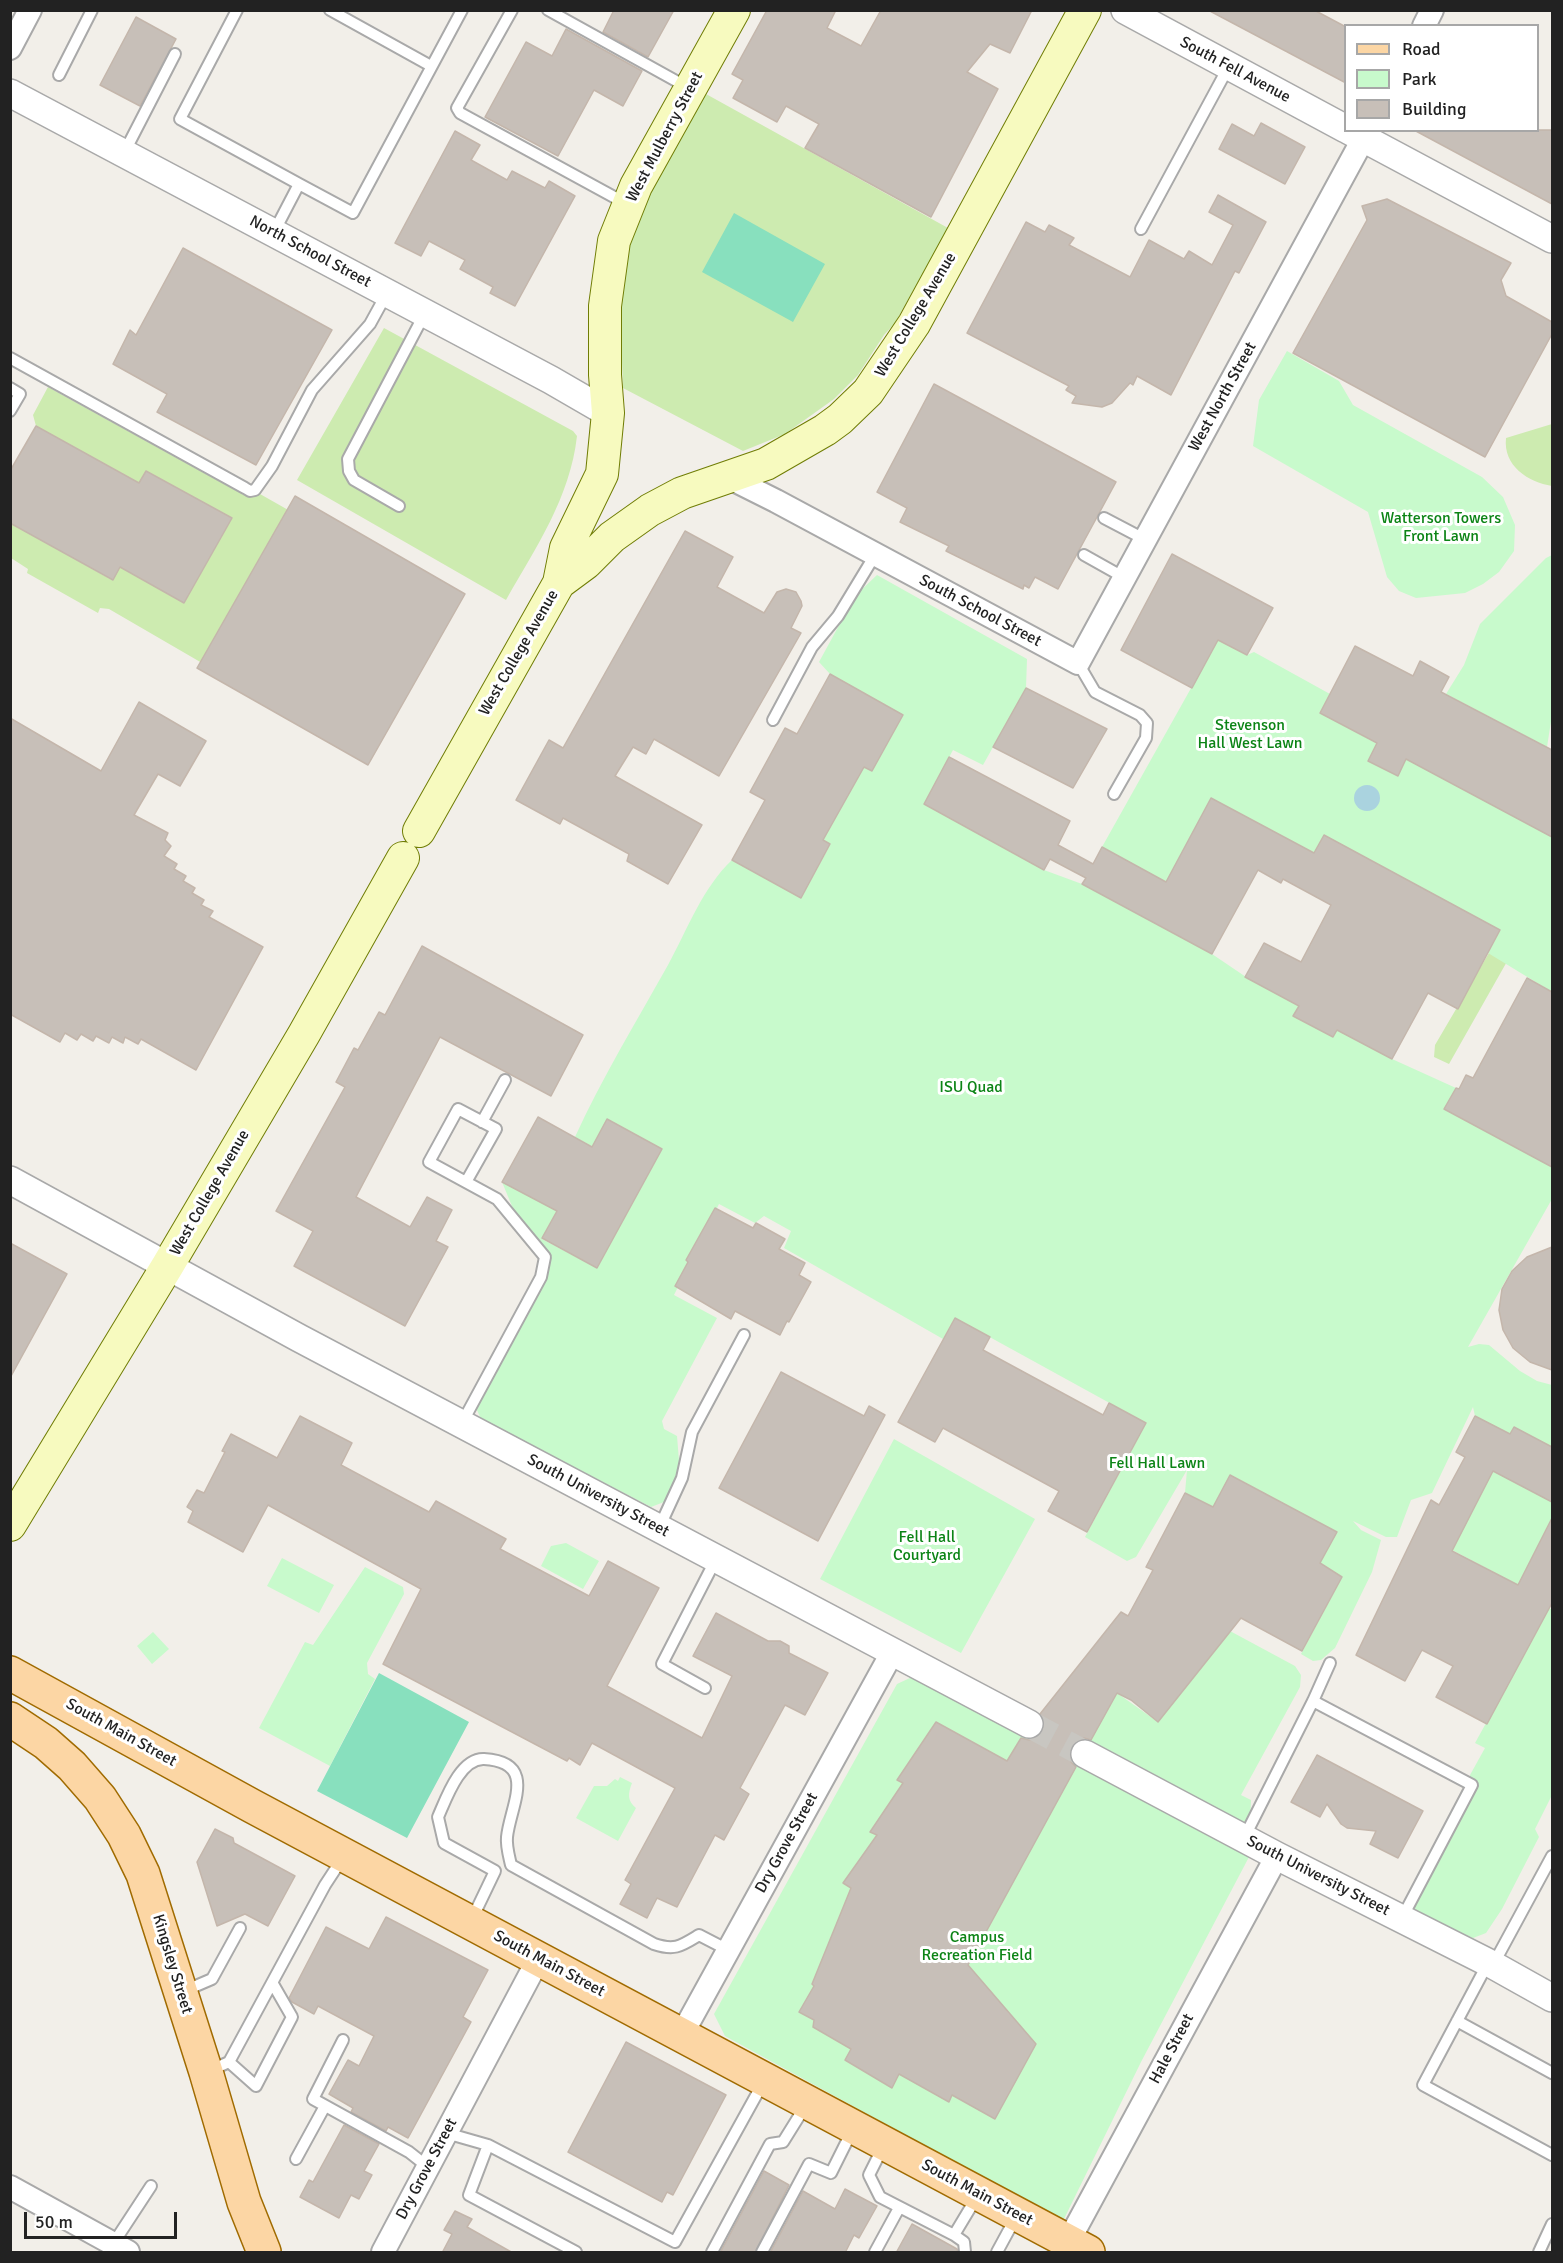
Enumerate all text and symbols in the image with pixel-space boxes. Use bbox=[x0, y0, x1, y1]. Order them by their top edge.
legend bbox=[1344, 24, 1539, 132]
street label: South Fell Avenue bbox=[1176, 33, 1294, 107]
text: Road bbox=[1402, 38, 1441, 60]
text: Park bbox=[1402, 68, 1437, 90]
street label: West Mulberry Street bbox=[623, 69, 707, 205]
text: Building bbox=[1402, 98, 1466, 120]
street label: North School Street bbox=[246, 212, 374, 292]
street label: West College Avenue bbox=[871, 249, 961, 381]
street label: West North Street bbox=[1185, 339, 1261, 455]
park label: Watterson Towers Front Lawn bbox=[1381, 509, 1501, 547]
street label: South School Street bbox=[916, 571, 1044, 651]
street label: West College Avenue bbox=[475, 587, 563, 719]
park label: Stevenson Hall West Lawn bbox=[1197, 716, 1303, 754]
park label: ISU Quad bbox=[939, 1078, 1003, 1098]
street label: West College Avenue bbox=[166, 1127, 254, 1259]
street label: South University Street bbox=[524, 1450, 672, 1542]
park label: Fell Hall Lawn bbox=[1109, 1454, 1205, 1474]
park label: Fell Hall Courtyard bbox=[893, 1528, 961, 1566]
street label: South Main Street bbox=[63, 1695, 179, 1771]
street label: Dry Grove Street bbox=[751, 1789, 823, 1897]
street label: South University Street bbox=[1243, 1832, 1393, 1920]
street label: Kingsley Street bbox=[148, 1912, 196, 2016]
street label: South Main Street bbox=[490, 1927, 608, 2001]
park label: Campus Recreation Field bbox=[922, 1928, 1032, 1966]
street label: Hale Street bbox=[1146, 2011, 1198, 2087]
street label: Dry Grove Street bbox=[392, 2115, 462, 2223]
street label: South Main Street bbox=[918, 2156, 1036, 2230]
scale bar bbox=[27, 2200, 180, 2238]
text: 50 m bbox=[35, 2211, 73, 2233]

